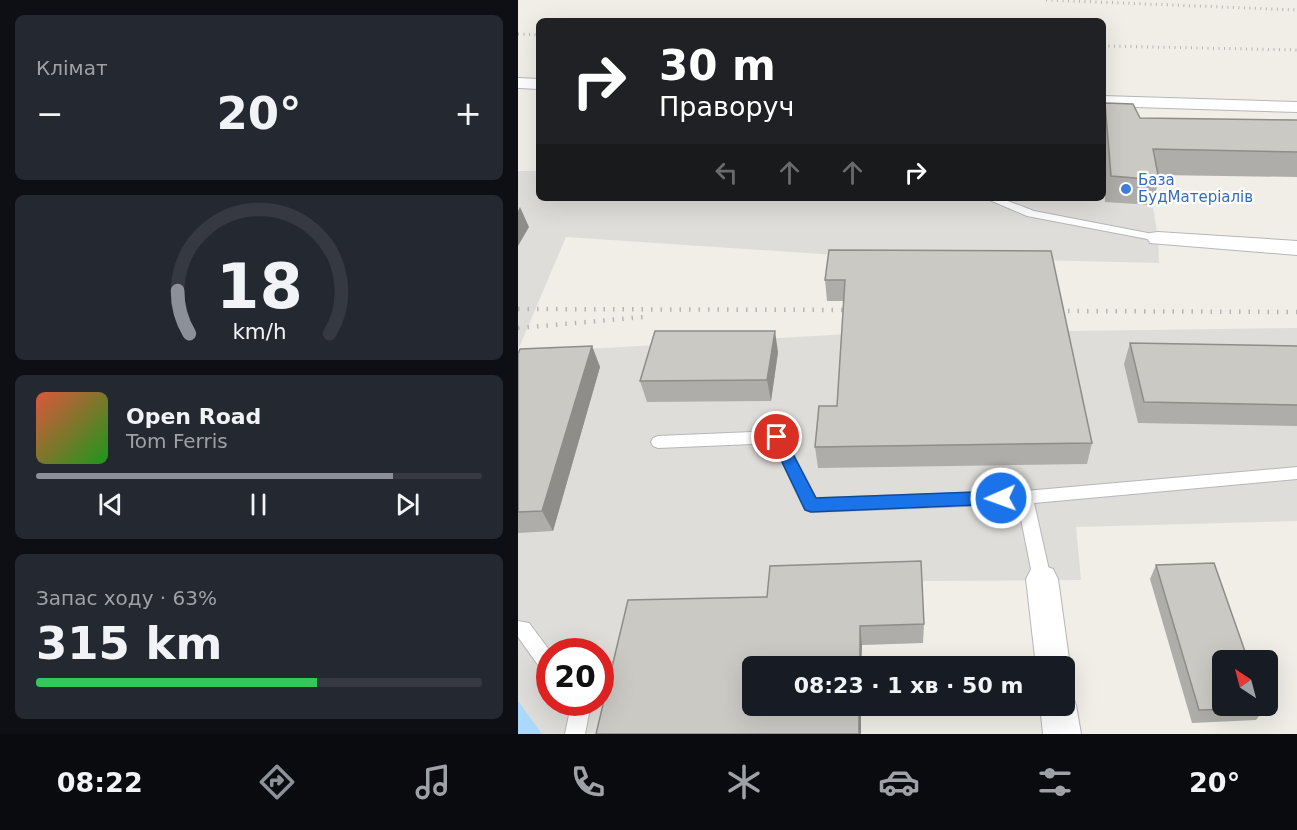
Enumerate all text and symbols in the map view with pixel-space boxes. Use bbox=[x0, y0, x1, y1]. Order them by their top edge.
text: 30 m bbox=[659, 41, 776, 90]
icon: right bbox=[560, 42, 638, 120]
text: Клімат bbox=[36, 56, 108, 80]
text: 20° bbox=[216, 87, 302, 140]
text: Праворуч bbox=[659, 91, 795, 122]
text: − bbox=[36, 94, 64, 133]
text: + bbox=[454, 94, 482, 133]
icon: left bbox=[710, 156, 743, 189]
icon: ahead bbox=[773, 156, 806, 189]
icon: ahead bbox=[836, 156, 869, 189]
icon: right bbox=[899, 156, 932, 189]
place label: База БудМатеріалів bbox=[1138, 171, 1253, 206]
marker: База БудМатеріалів bbox=[1119, 182, 1133, 196]
text: 18 bbox=[216, 250, 302, 323]
text: km/h bbox=[232, 320, 286, 345]
text: Open Road bbox=[126, 404, 261, 429]
pin bbox=[751, 411, 802, 462]
icon: arrive bbox=[760, 420, 793, 453]
text: Tom Ferris bbox=[126, 429, 228, 453]
position arrow bbox=[969, 466, 1033, 530]
icon: previous bbox=[94, 488, 127, 521]
icon: pause bbox=[242, 488, 275, 521]
icon: next bbox=[391, 488, 424, 521]
text: Запас ходу · 63% bbox=[36, 586, 217, 610]
text: 315 km bbox=[36, 617, 222, 670]
speed limit sign: 20 bbox=[536, 638, 614, 716]
north arrow bbox=[1212, 650, 1278, 716]
map controls bbox=[1212, 650, 1278, 716]
text: 08:23 · 1 хв · 50 m bbox=[794, 673, 1023, 698]
icon: directions bbox=[256, 761, 298, 803]
icon: music bbox=[412, 761, 454, 803]
icon: phone bbox=[567, 761, 609, 803]
icon: climate bbox=[723, 761, 765, 803]
icon: car bbox=[878, 761, 920, 803]
icon: filters bbox=[1034, 761, 1076, 803]
text: 08:22 bbox=[57, 767, 143, 798]
text: 20° bbox=[1189, 767, 1240, 798]

